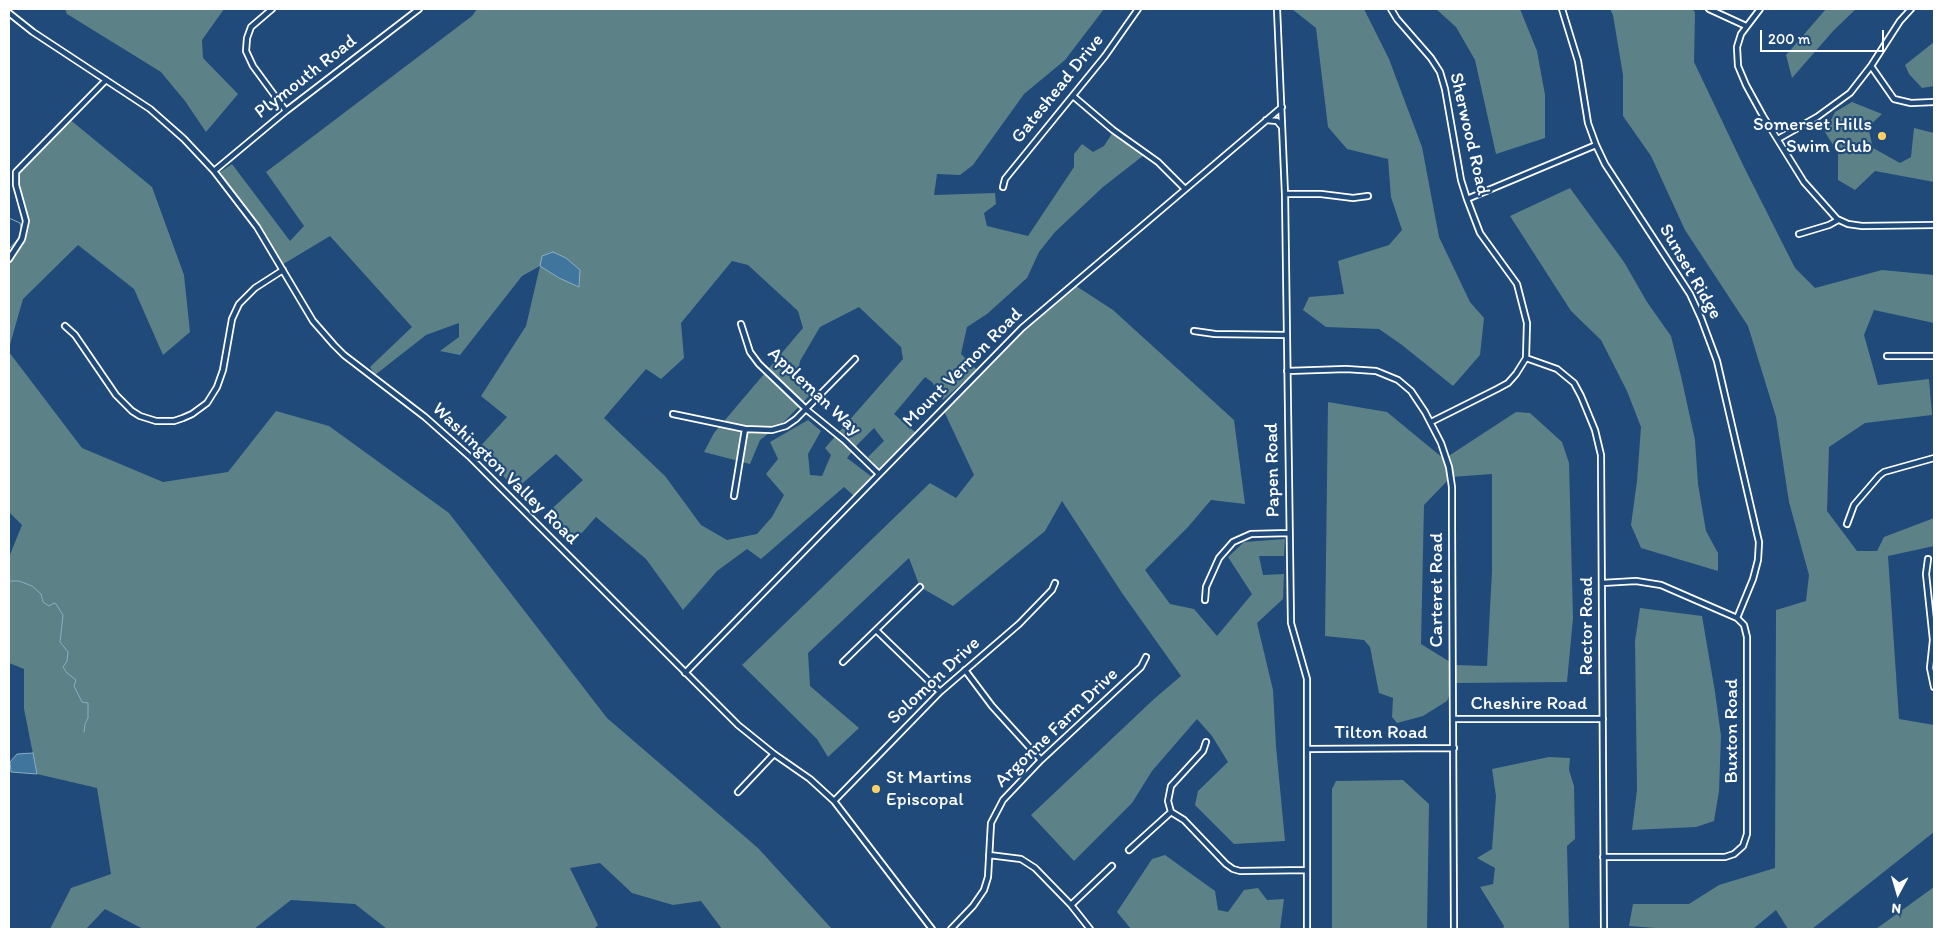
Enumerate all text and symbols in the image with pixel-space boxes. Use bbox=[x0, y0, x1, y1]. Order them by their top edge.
scale bar bbox=[1763, 20, 1887, 52]
street label: Plymouth Road bbox=[250, 30, 362, 124]
street label: Gateshead Drive bbox=[1007, 30, 1109, 148]
text: 200 m bbox=[1768, 30, 1810, 48]
street label: Sherwood Road bbox=[1444, 71, 1494, 197]
place label: Somerset Hills Swim Club bbox=[1753, 114, 1872, 158]
marker: Somerset Hills Swim Club bbox=[1876, 130, 1888, 142]
street label: Sunset Ridge bbox=[1654, 220, 1726, 324]
street label: Mount Vernon Road bbox=[898, 303, 1028, 433]
street label: Appleman Way bbox=[762, 343, 866, 441]
street label: Washington Valley Road bbox=[427, 398, 583, 550]
street label: Papen Road bbox=[1261, 423, 1285, 517]
street label: Carteret Road bbox=[1426, 533, 1448, 647]
street label: Rector Road bbox=[1576, 577, 1598, 675]
street label: Solomon Drive bbox=[883, 632, 985, 730]
street label: Argonne Farm Drive bbox=[991, 663, 1123, 793]
street label: Buxton Road bbox=[1721, 679, 1743, 783]
street label: Cheshire Road bbox=[1471, 693, 1587, 715]
street label: Tilton Road bbox=[1334, 722, 1428, 744]
place label: St Martins Episcopal bbox=[886, 767, 972, 811]
marker: St Martins Episcopal bbox=[870, 783, 882, 795]
north arrow bbox=[1873, 868, 1923, 918]
text: N bbox=[1891, 899, 1902, 917]

